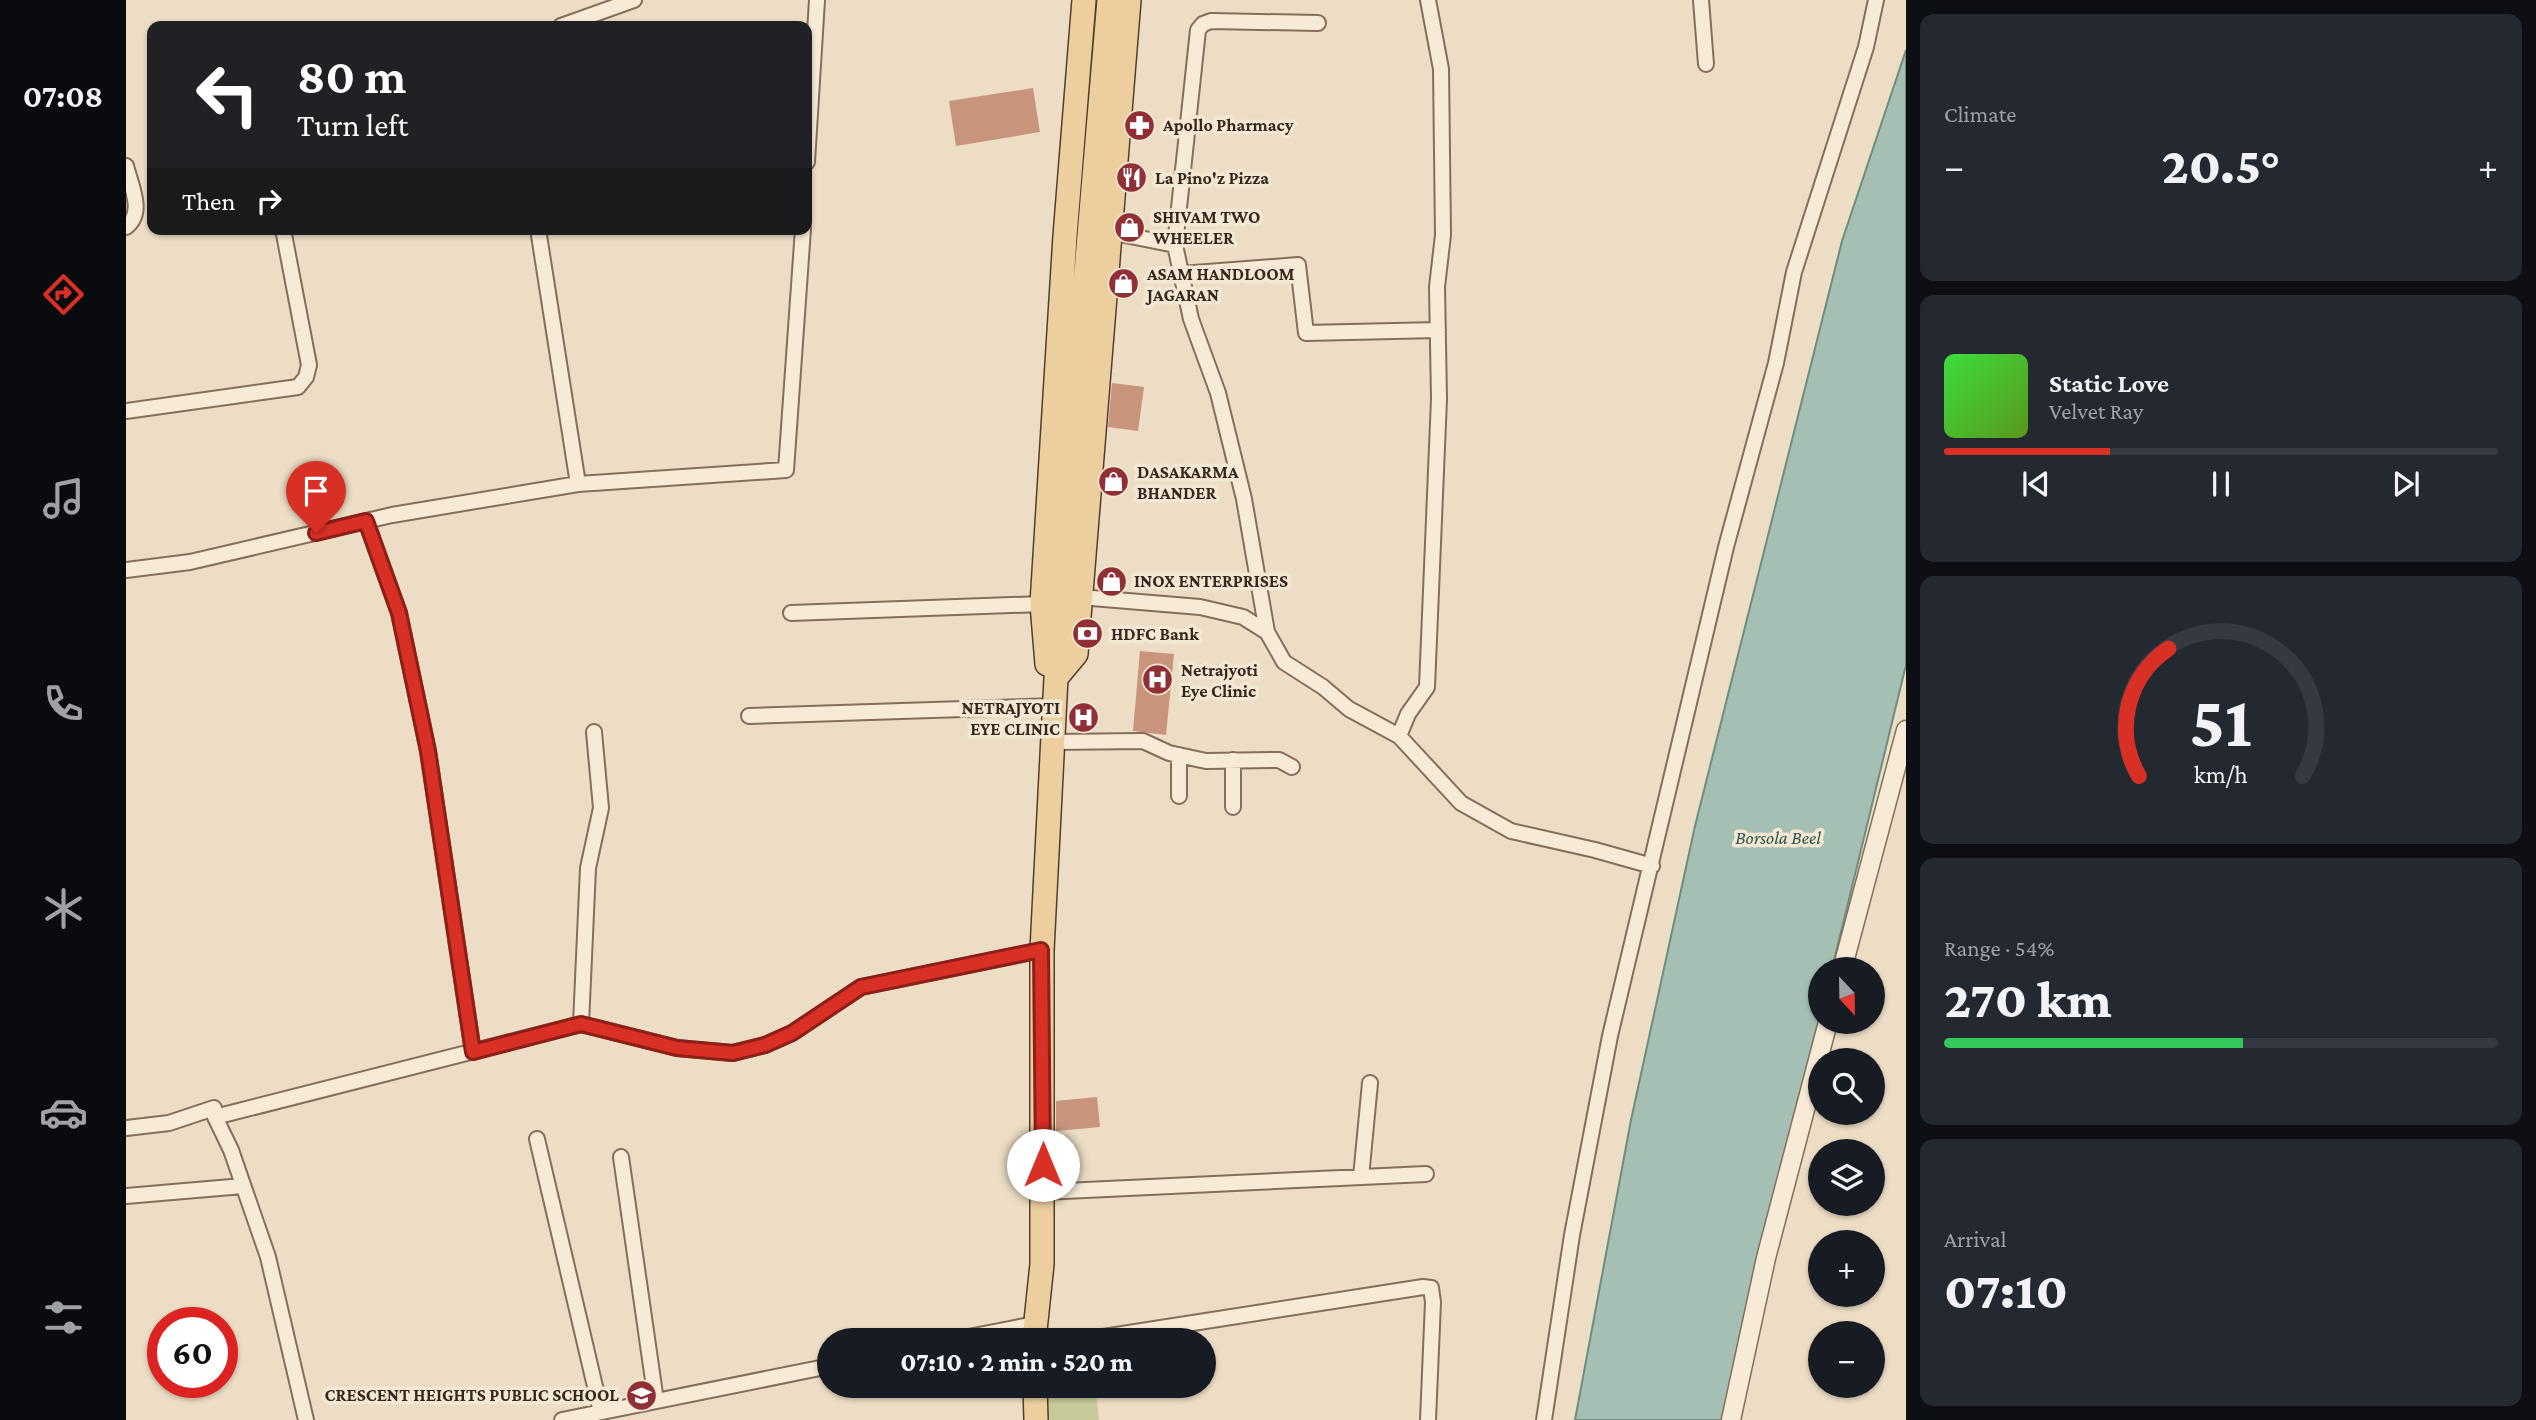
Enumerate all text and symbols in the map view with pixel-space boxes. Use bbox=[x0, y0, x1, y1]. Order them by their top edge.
icon: left bbox=[182, 49, 273, 140]
text: 80 m bbox=[297, 49, 406, 104]
text: 07:08 bbox=[23, 78, 103, 114]
text: Climate bbox=[1944, 101, 2016, 127]
text: Turn left bbox=[297, 107, 408, 143]
pharmacy icon: Apollo Pharmacy bbox=[1123, 108, 1157, 142]
place label: Apollo Pharmacy bbox=[1162, 115, 1294, 135]
text: 20.5° bbox=[2161, 136, 2281, 194]
text: − bbox=[1944, 145, 1964, 187]
text: + bbox=[2478, 145, 2498, 187]
restaurant icon: La Pino'z Pizza bbox=[1115, 161, 1149, 195]
place label: La Pino'z Pizza bbox=[1155, 168, 1269, 188]
icon: right bbox=[250, 182, 288, 220]
text: Then bbox=[182, 187, 236, 216]
place label: SHIVAM TWO WHEELER bbox=[1152, 207, 1260, 248]
shop icon: SHIVAM TWO WHEELER bbox=[1113, 210, 1147, 244]
place label: ASAM HANDLOOM JAGARAN bbox=[1145, 264, 1295, 305]
shop icon: ASAM HANDLOOM JAGARAN bbox=[1107, 267, 1141, 301]
icon: directions bbox=[39, 270, 88, 319]
text: Static Love bbox=[2049, 369, 2169, 398]
text: Velvet Ray bbox=[2049, 398, 2143, 424]
pin bbox=[286, 461, 346, 533]
place label: DASAKARMA BHANDER bbox=[1137, 462, 1239, 503]
shop icon: DASAKARMA BHANDER bbox=[1097, 465, 1131, 499]
icon: previous bbox=[2017, 465, 2055, 503]
icon: pause bbox=[2202, 465, 2240, 503]
icon: next bbox=[2387, 465, 2425, 503]
icon: arrive bbox=[297, 472, 335, 510]
icon: music bbox=[39, 474, 88, 523]
shop icon: INOX ENTERPRISES bbox=[1094, 564, 1128, 598]
place label: INOX ENTERPRISES bbox=[1134, 571, 1288, 591]
bank icon: HDFC Bank bbox=[1071, 617, 1105, 651]
place label: HDFC Bank bbox=[1111, 624, 1199, 644]
place label: Netrajyoti Eye Clinic bbox=[1181, 660, 1259, 701]
hospital icon: Netrajyoti Eye Clinic bbox=[1141, 663, 1175, 697]
icon: phone bbox=[39, 679, 88, 728]
text: 51 bbox=[2190, 681, 2252, 762]
place label: NETRAJYOTI EYE CLINIC bbox=[962, 698, 1060, 739]
hospital icon: NETRAJYOTI EYE CLINIC bbox=[1066, 701, 1100, 735]
text: km/h bbox=[2194, 761, 2248, 788]
water label: Borsola Beel bbox=[1735, 827, 1821, 848]
icon: climate bbox=[39, 884, 88, 933]
text: Range · 54% bbox=[1944, 935, 2054, 961]
north arrow bbox=[1808, 957, 1885, 1034]
map controls bbox=[1808, 957, 1885, 1398]
text: 270 km bbox=[1944, 970, 2112, 1028]
button: search bbox=[1808, 1048, 1885, 1125]
icon: car bbox=[39, 1088, 88, 1137]
position arrow bbox=[1006, 1128, 1080, 1202]
button: layers bbox=[1808, 1139, 1885, 1216]
text: Arrival bbox=[1944, 1226, 2007, 1252]
button: + bbox=[1808, 1230, 1885, 1307]
text: 07:10 bbox=[1944, 1261, 2068, 1319]
icon: filters bbox=[39, 1293, 88, 1342]
speed limit sign: 60 bbox=[147, 1307, 238, 1398]
button: − bbox=[1808, 1321, 1885, 1398]
text: 07:10 · 2 min · 520 m bbox=[900, 1348, 1133, 1377]
school or university icon: CRESCENT HEIGHTS PUBLIC SCHOOL bbox=[625, 1378, 659, 1412]
place label: CRESCENT HEIGHTS PUBLIC SCHOOL bbox=[325, 1385, 619, 1405]

